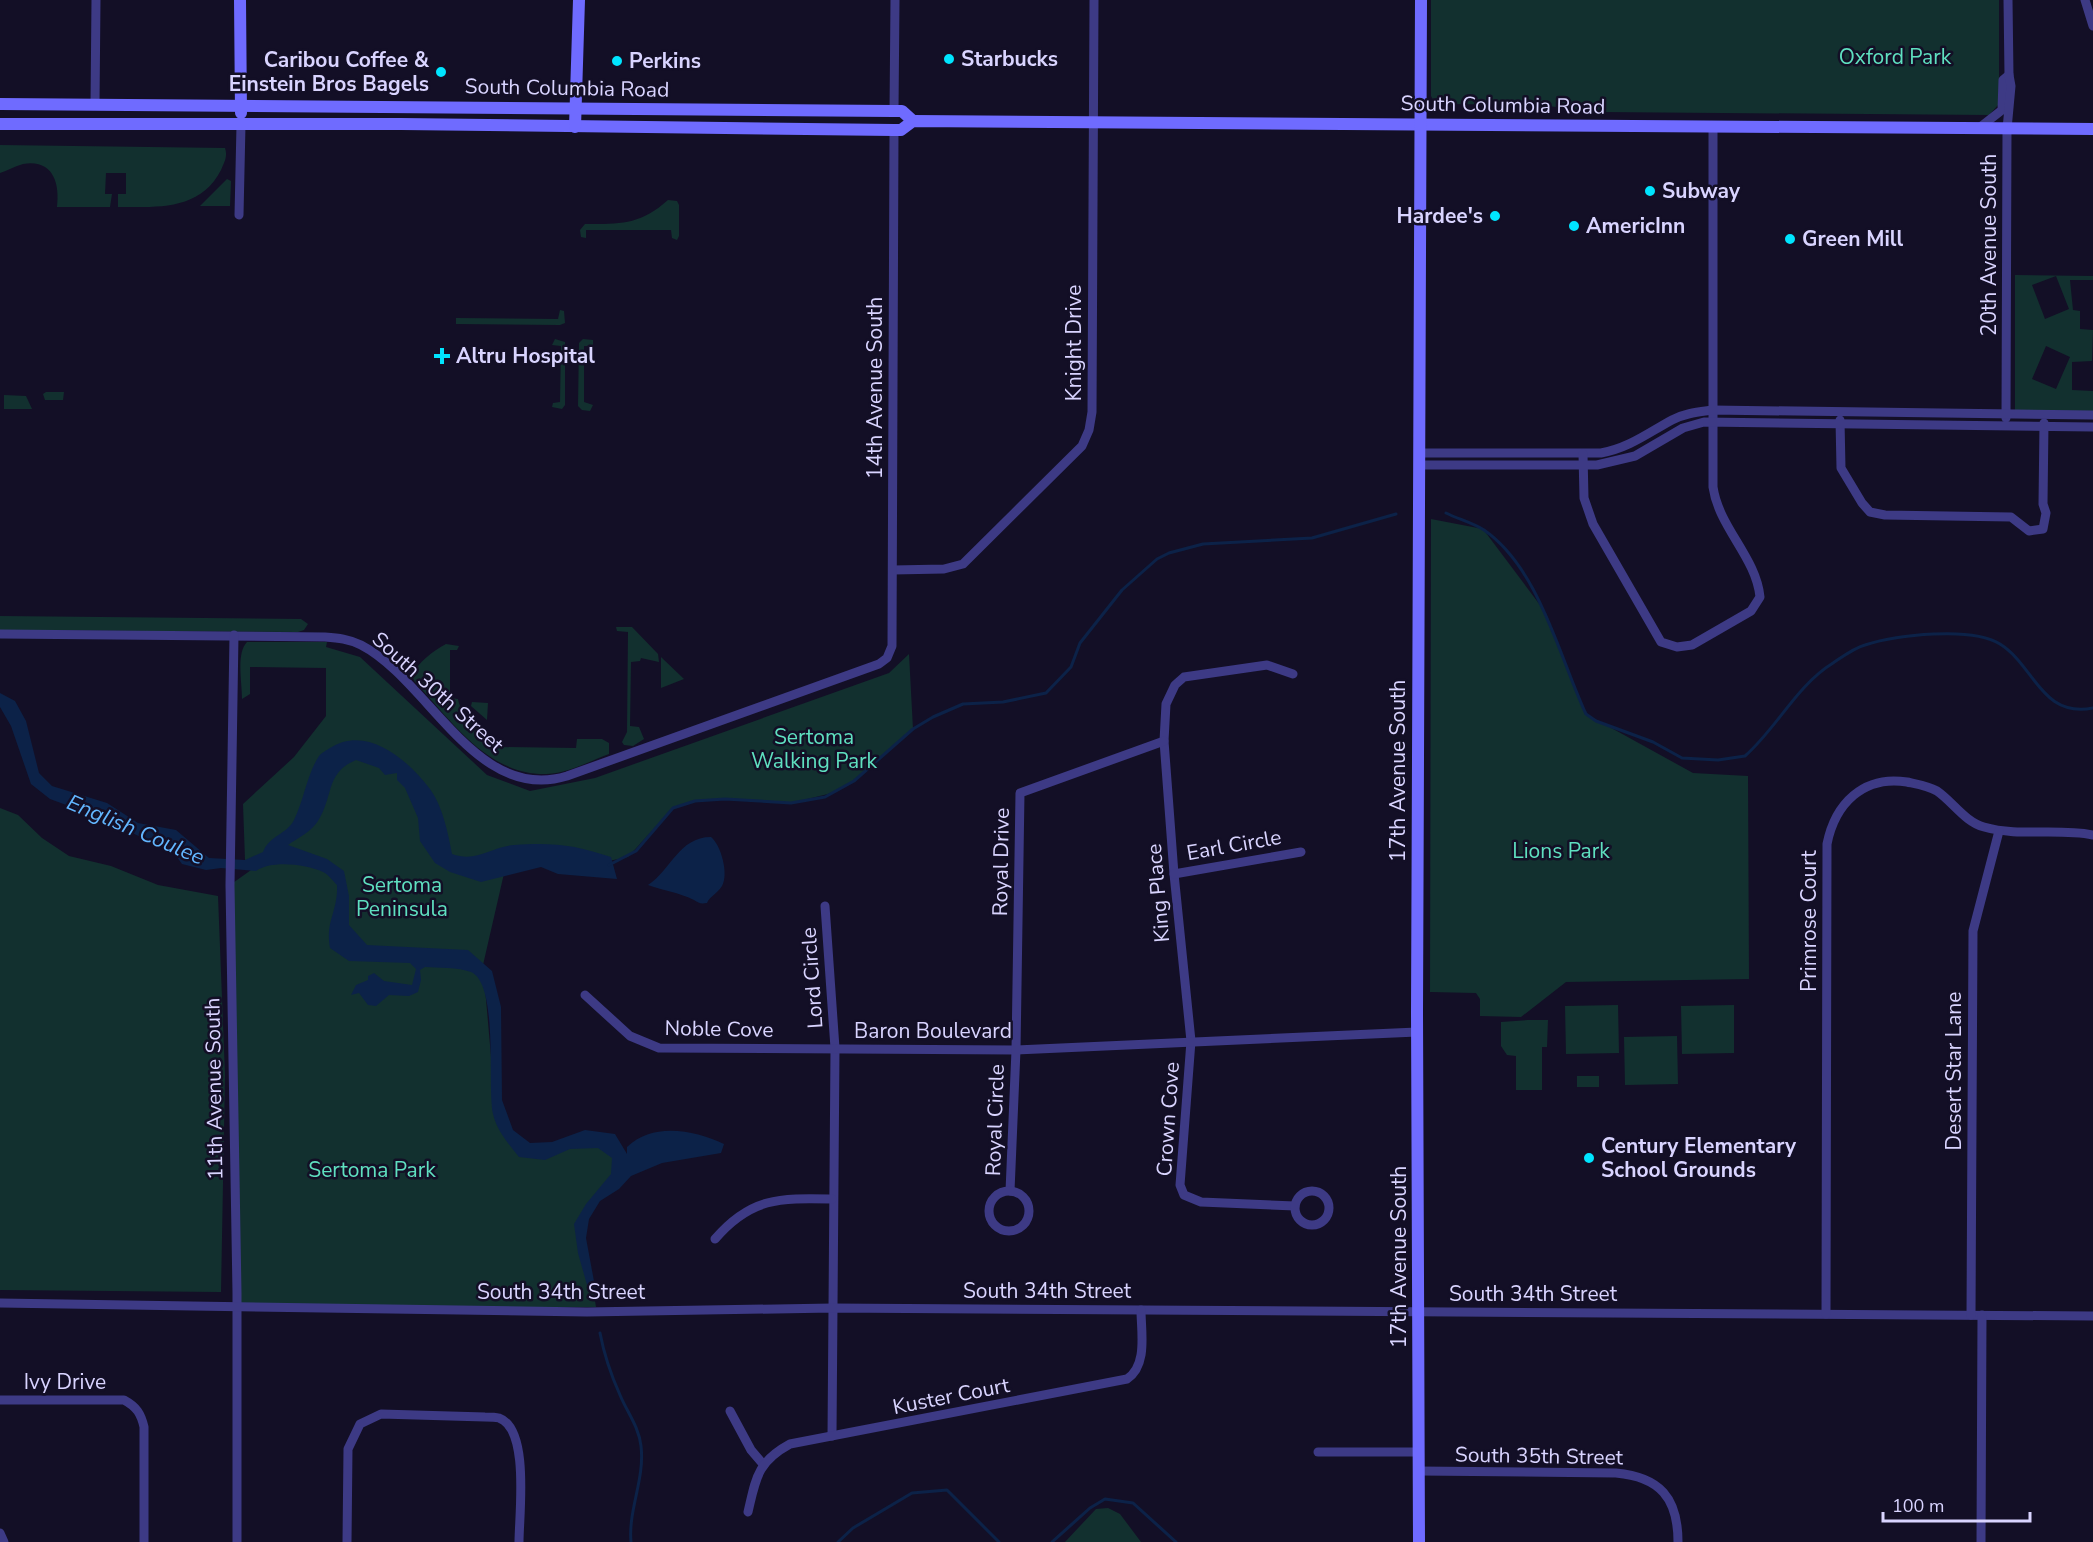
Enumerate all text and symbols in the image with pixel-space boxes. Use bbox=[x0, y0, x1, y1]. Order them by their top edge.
park label: Oxford Park bbox=[1839, 43, 1952, 71]
place label: Starbucks bbox=[961, 45, 1058, 73]
place label: Caribou Coffee & Einstein Bros Bagels bbox=[229, 46, 430, 98]
place label: Perkins bbox=[629, 47, 701, 75]
marker: Starbucks bbox=[942, 52, 956, 66]
marker: Perkins bbox=[610, 54, 624, 68]
marker: Caribou Coffee & Einstein Bros Bagels bbox=[434, 65, 448, 79]
street label: South Columbia Road bbox=[464, 72, 670, 104]
street label: South Columbia Road bbox=[1400, 89, 1606, 121]
street label: 20th Avenue South bbox=[1975, 154, 2003, 336]
place label: Subway bbox=[1662, 177, 1741, 205]
marker: Subway bbox=[1643, 184, 1657, 198]
place label: Hardee's bbox=[1397, 202, 1483, 230]
marker: Hardee's bbox=[1488, 209, 1502, 223]
place label: AmericInn bbox=[1586, 212, 1685, 240]
marker: AmericInn bbox=[1567, 219, 1581, 233]
place label: Green Mill bbox=[1802, 225, 1904, 253]
marker: Green Mill bbox=[1783, 232, 1797, 246]
street label: Knight Drive bbox=[1060, 285, 1088, 401]
street label: 14th Avenue South bbox=[861, 297, 889, 479]
place label: Altru Hospital bbox=[456, 342, 595, 370]
marker: Altru Hospital bbox=[433, 347, 451, 365]
street label: South 30th Street bbox=[366, 625, 510, 759]
street label: 17th Avenue South bbox=[1384, 680, 1412, 862]
park label: Sertoma Walking Park bbox=[751, 723, 878, 775]
water label: English Coulee bbox=[62, 787, 209, 873]
street label: Royal Drive bbox=[986, 808, 1016, 916]
street label: Earl Circle bbox=[1184, 823, 1284, 867]
park label: Lions Park bbox=[1512, 837, 1610, 865]
street label: King Place bbox=[1140, 842, 1176, 944]
street label: Primrose Court bbox=[1795, 850, 1823, 992]
park label: Sertoma Peninsula bbox=[356, 871, 448, 923]
street label: Lord Circle bbox=[794, 926, 830, 1030]
street label: Desert Star Lane bbox=[1940, 992, 1968, 1150]
street label: 11th Avenue South bbox=[198, 998, 230, 1180]
street label: Noble Cove bbox=[664, 1014, 774, 1044]
street label: Baron Boulevard bbox=[854, 1017, 1012, 1045]
street label: Crown Cove bbox=[1150, 1061, 1186, 1177]
street label: Royal Circle bbox=[979, 1064, 1011, 1176]
place label: Century Elementary School Grounds bbox=[1601, 1132, 1797, 1184]
marker: Century Elementary School Grounds bbox=[1582, 1151, 1596, 1165]
park label: Sertoma Park bbox=[308, 1156, 436, 1184]
street label: 17th Avenue South bbox=[1385, 1166, 1413, 1348]
street label: South 34th Street bbox=[963, 1277, 1132, 1305]
street label: South 34th Street bbox=[477, 1278, 646, 1306]
street label: South 34th Street bbox=[1449, 1280, 1618, 1308]
street label: Ivy Drive bbox=[24, 1368, 106, 1396]
street label: Kuster Court bbox=[890, 1371, 1012, 1421]
street label: South 35th Street bbox=[1455, 1441, 1624, 1471]
scale bar bbox=[1883, 1485, 2030, 1523]
text: 100 m bbox=[1892, 1494, 1944, 1518]

